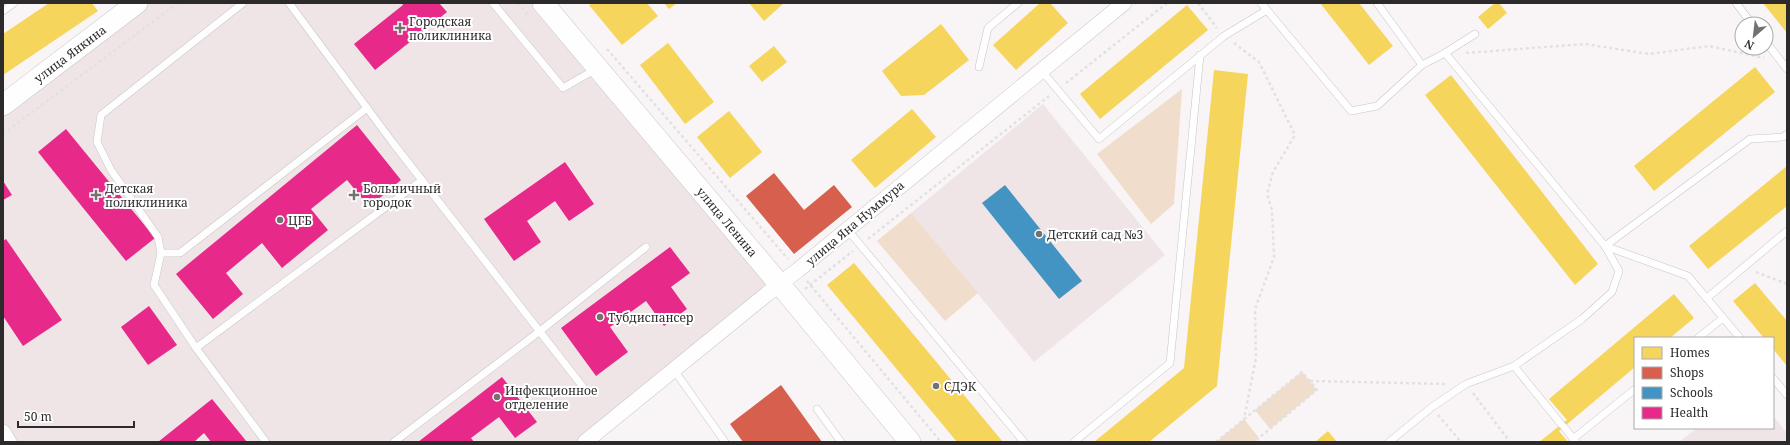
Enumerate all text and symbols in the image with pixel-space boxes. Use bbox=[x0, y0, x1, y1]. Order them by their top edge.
place label: Городская поликлиника bbox=[409, 13, 492, 44]
north arrow bbox=[1734, 16, 1774, 56]
street label: улица Янкина bbox=[30, 21, 110, 87]
marker: Городская поликлиника bbox=[394, 22, 406, 34]
text: N bbox=[1741, 36, 1756, 54]
street label: улица Яна Нуммура bbox=[802, 177, 908, 269]
place label: Детская поликлиника bbox=[105, 180, 188, 211]
place label: Больничный городок bbox=[363, 180, 441, 211]
street label: улица Ленина bbox=[693, 183, 761, 261]
marker: Детская поликлиника bbox=[90, 189, 102, 201]
marker: Больничный городок bbox=[348, 189, 360, 201]
place label: ЦГБ bbox=[288, 212, 312, 229]
marker: ЦГБ bbox=[275, 215, 285, 225]
place label: Детский сад №3 bbox=[1047, 226, 1144, 243]
marker: Детский сад №3 bbox=[1034, 229, 1044, 239]
place label: Тубдиспансер bbox=[608, 309, 694, 326]
marker: Тубдиспансер bbox=[595, 312, 605, 322]
legend bbox=[1634, 337, 1774, 429]
text: Homes bbox=[1670, 344, 1710, 361]
text: Shops bbox=[1670, 364, 1704, 381]
place label: СДЭК bbox=[944, 378, 977, 395]
marker: СДЭК bbox=[931, 381, 941, 391]
place label: Инфекционное отделение bbox=[505, 382, 597, 413]
text: Schools bbox=[1670, 384, 1713, 401]
marker: Инфекционное отделение bbox=[492, 392, 502, 402]
scale bar bbox=[18, 403, 134, 429]
text: Health bbox=[1670, 404, 1709, 421]
text: 50 m bbox=[24, 408, 52, 425]

